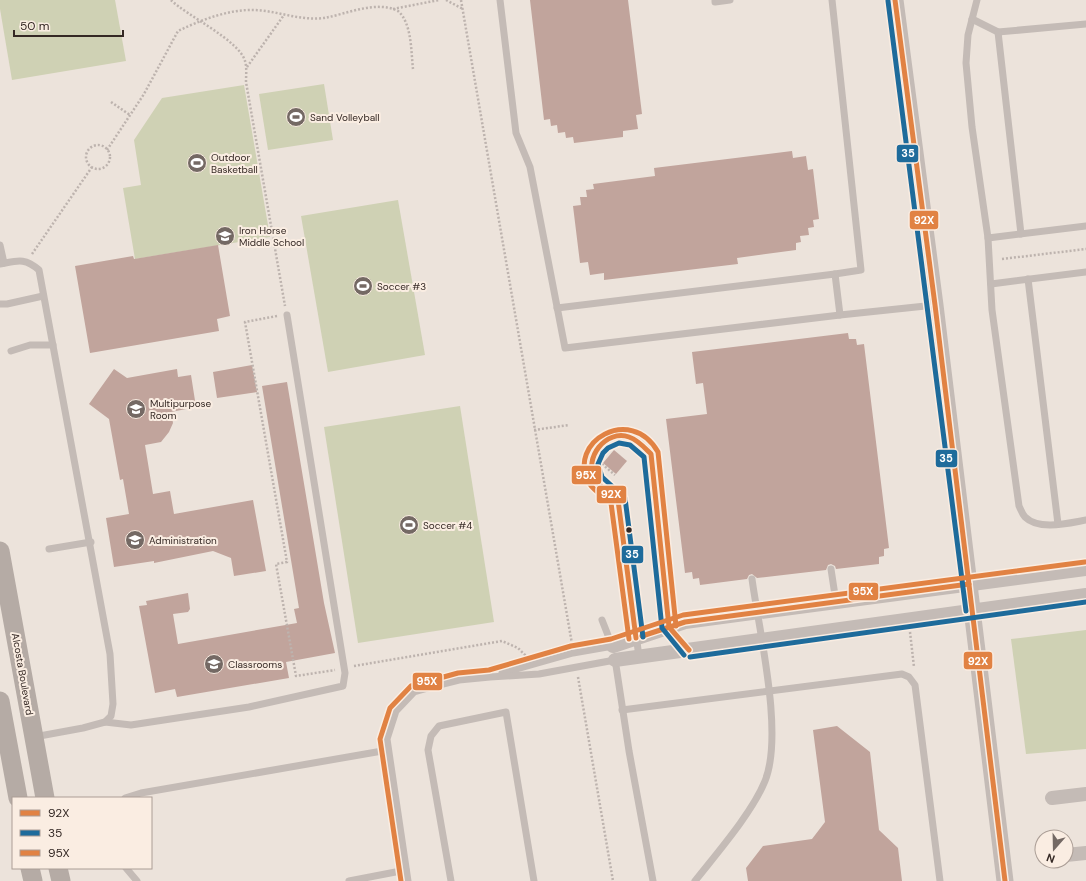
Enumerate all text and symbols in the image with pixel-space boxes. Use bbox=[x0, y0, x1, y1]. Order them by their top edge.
scale bar bbox=[14, 12, 123, 38]
text: 50 m bbox=[20, 18, 49, 34]
sports icon: Sand Volleyball bbox=[285, 106, 307, 128]
place label: Sand Volleyball bbox=[310, 111, 380, 124]
line badge: 35 bbox=[896, 144, 919, 163]
text: 35 bbox=[901, 146, 915, 160]
place label: Outdoor Basketball bbox=[211, 151, 258, 176]
sports icon: Outdoor Basketball bbox=[186, 152, 208, 174]
line badge: 92X bbox=[909, 210, 939, 230]
text: 92X bbox=[914, 213, 935, 227]
place label: Iron Horse Middle School bbox=[239, 224, 304, 249]
school or university icon: Iron Horse Middle School bbox=[214, 225, 236, 247]
sports icon: Soccer #3 bbox=[352, 275, 374, 297]
place label: Soccer #3 bbox=[377, 280, 426, 293]
place label: Multipurpose Room bbox=[150, 397, 212, 422]
school or university icon: Multipurpose Room bbox=[125, 398, 147, 420]
line badge: 35 bbox=[935, 449, 958, 468]
text: 35 bbox=[939, 451, 953, 465]
line badge: 95X bbox=[571, 465, 602, 485]
text: 95X bbox=[576, 468, 597, 482]
line badge: 92X bbox=[596, 485, 627, 504]
text: 92X bbox=[601, 487, 622, 501]
sports icon: Soccer #4 bbox=[398, 514, 420, 536]
place label: Soccer #4 bbox=[423, 519, 472, 532]
unlabelled marker bbox=[624, 525, 634, 535]
school or university icon: Administration bbox=[124, 529, 146, 551]
place label: Administration bbox=[149, 534, 217, 547]
line badge: 35 bbox=[621, 545, 644, 564]
text: 35 bbox=[625, 547, 639, 561]
line badge: 95X bbox=[848, 582, 879, 601]
text: 95X bbox=[853, 584, 874, 598]
street label: Alcosta Boulevard bbox=[9, 632, 36, 716]
line badge: 92X bbox=[963, 651, 993, 670]
school or university icon: Classrooms bbox=[203, 653, 225, 675]
text: 92X bbox=[968, 654, 989, 668]
place label: Classrooms bbox=[228, 658, 282, 671]
line badge: 95X bbox=[412, 672, 443, 691]
text: 95X bbox=[417, 674, 438, 688]
legend bbox=[12, 797, 152, 869]
text: 92X bbox=[48, 805, 69, 821]
text: 35 bbox=[48, 825, 62, 841]
north arrow bbox=[1034, 829, 1074, 869]
text: 95X bbox=[48, 845, 70, 861]
text: N bbox=[1044, 850, 1057, 866]

